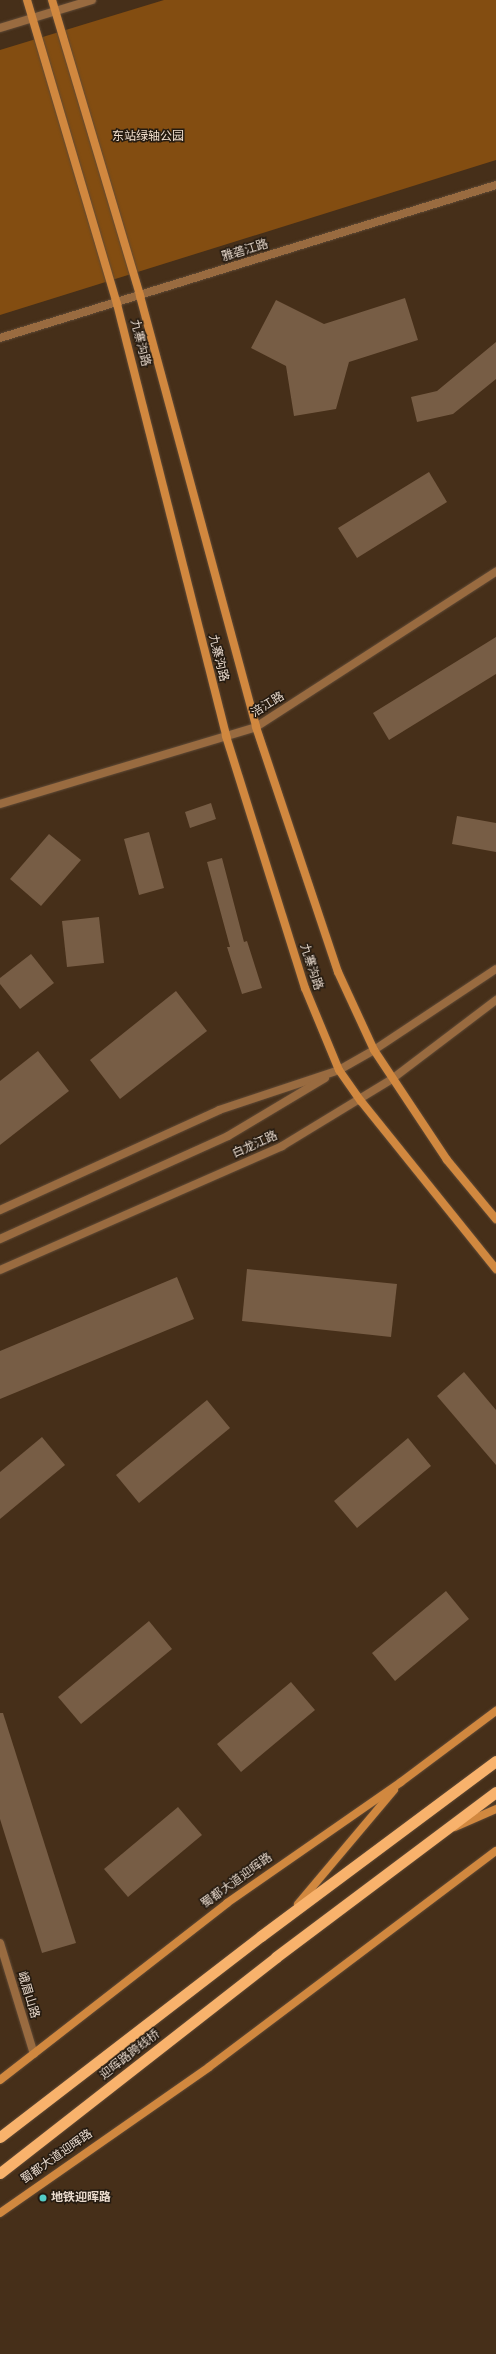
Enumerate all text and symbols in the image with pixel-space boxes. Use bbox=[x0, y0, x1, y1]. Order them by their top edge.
park label: 东站绿轴公园 bbox=[112, 130, 184, 144]
street label: 雅砻江路 bbox=[220, 237, 270, 265]
street label: 九寨沟路 bbox=[127, 318, 153, 368]
street label: 九寨沟路 bbox=[205, 633, 231, 683]
street label: 涪江路 bbox=[249, 689, 287, 721]
street label: 九寨沟路 bbox=[297, 942, 325, 992]
street label: 白龙江路 bbox=[230, 1129, 280, 1161]
street label: 蜀都大道迎晖路 bbox=[199, 1850, 275, 1912]
street label: 峨眉山路 bbox=[14, 1970, 42, 2020]
street label: 迎晖路跨线桥 bbox=[97, 2027, 163, 2083]
street label: 蜀都大道迎晖路 bbox=[18, 2127, 96, 2187]
place label: 地铁迎晖路 bbox=[51, 2191, 111, 2205]
marker: 地铁迎晖路 bbox=[38, 2193, 48, 2203]

